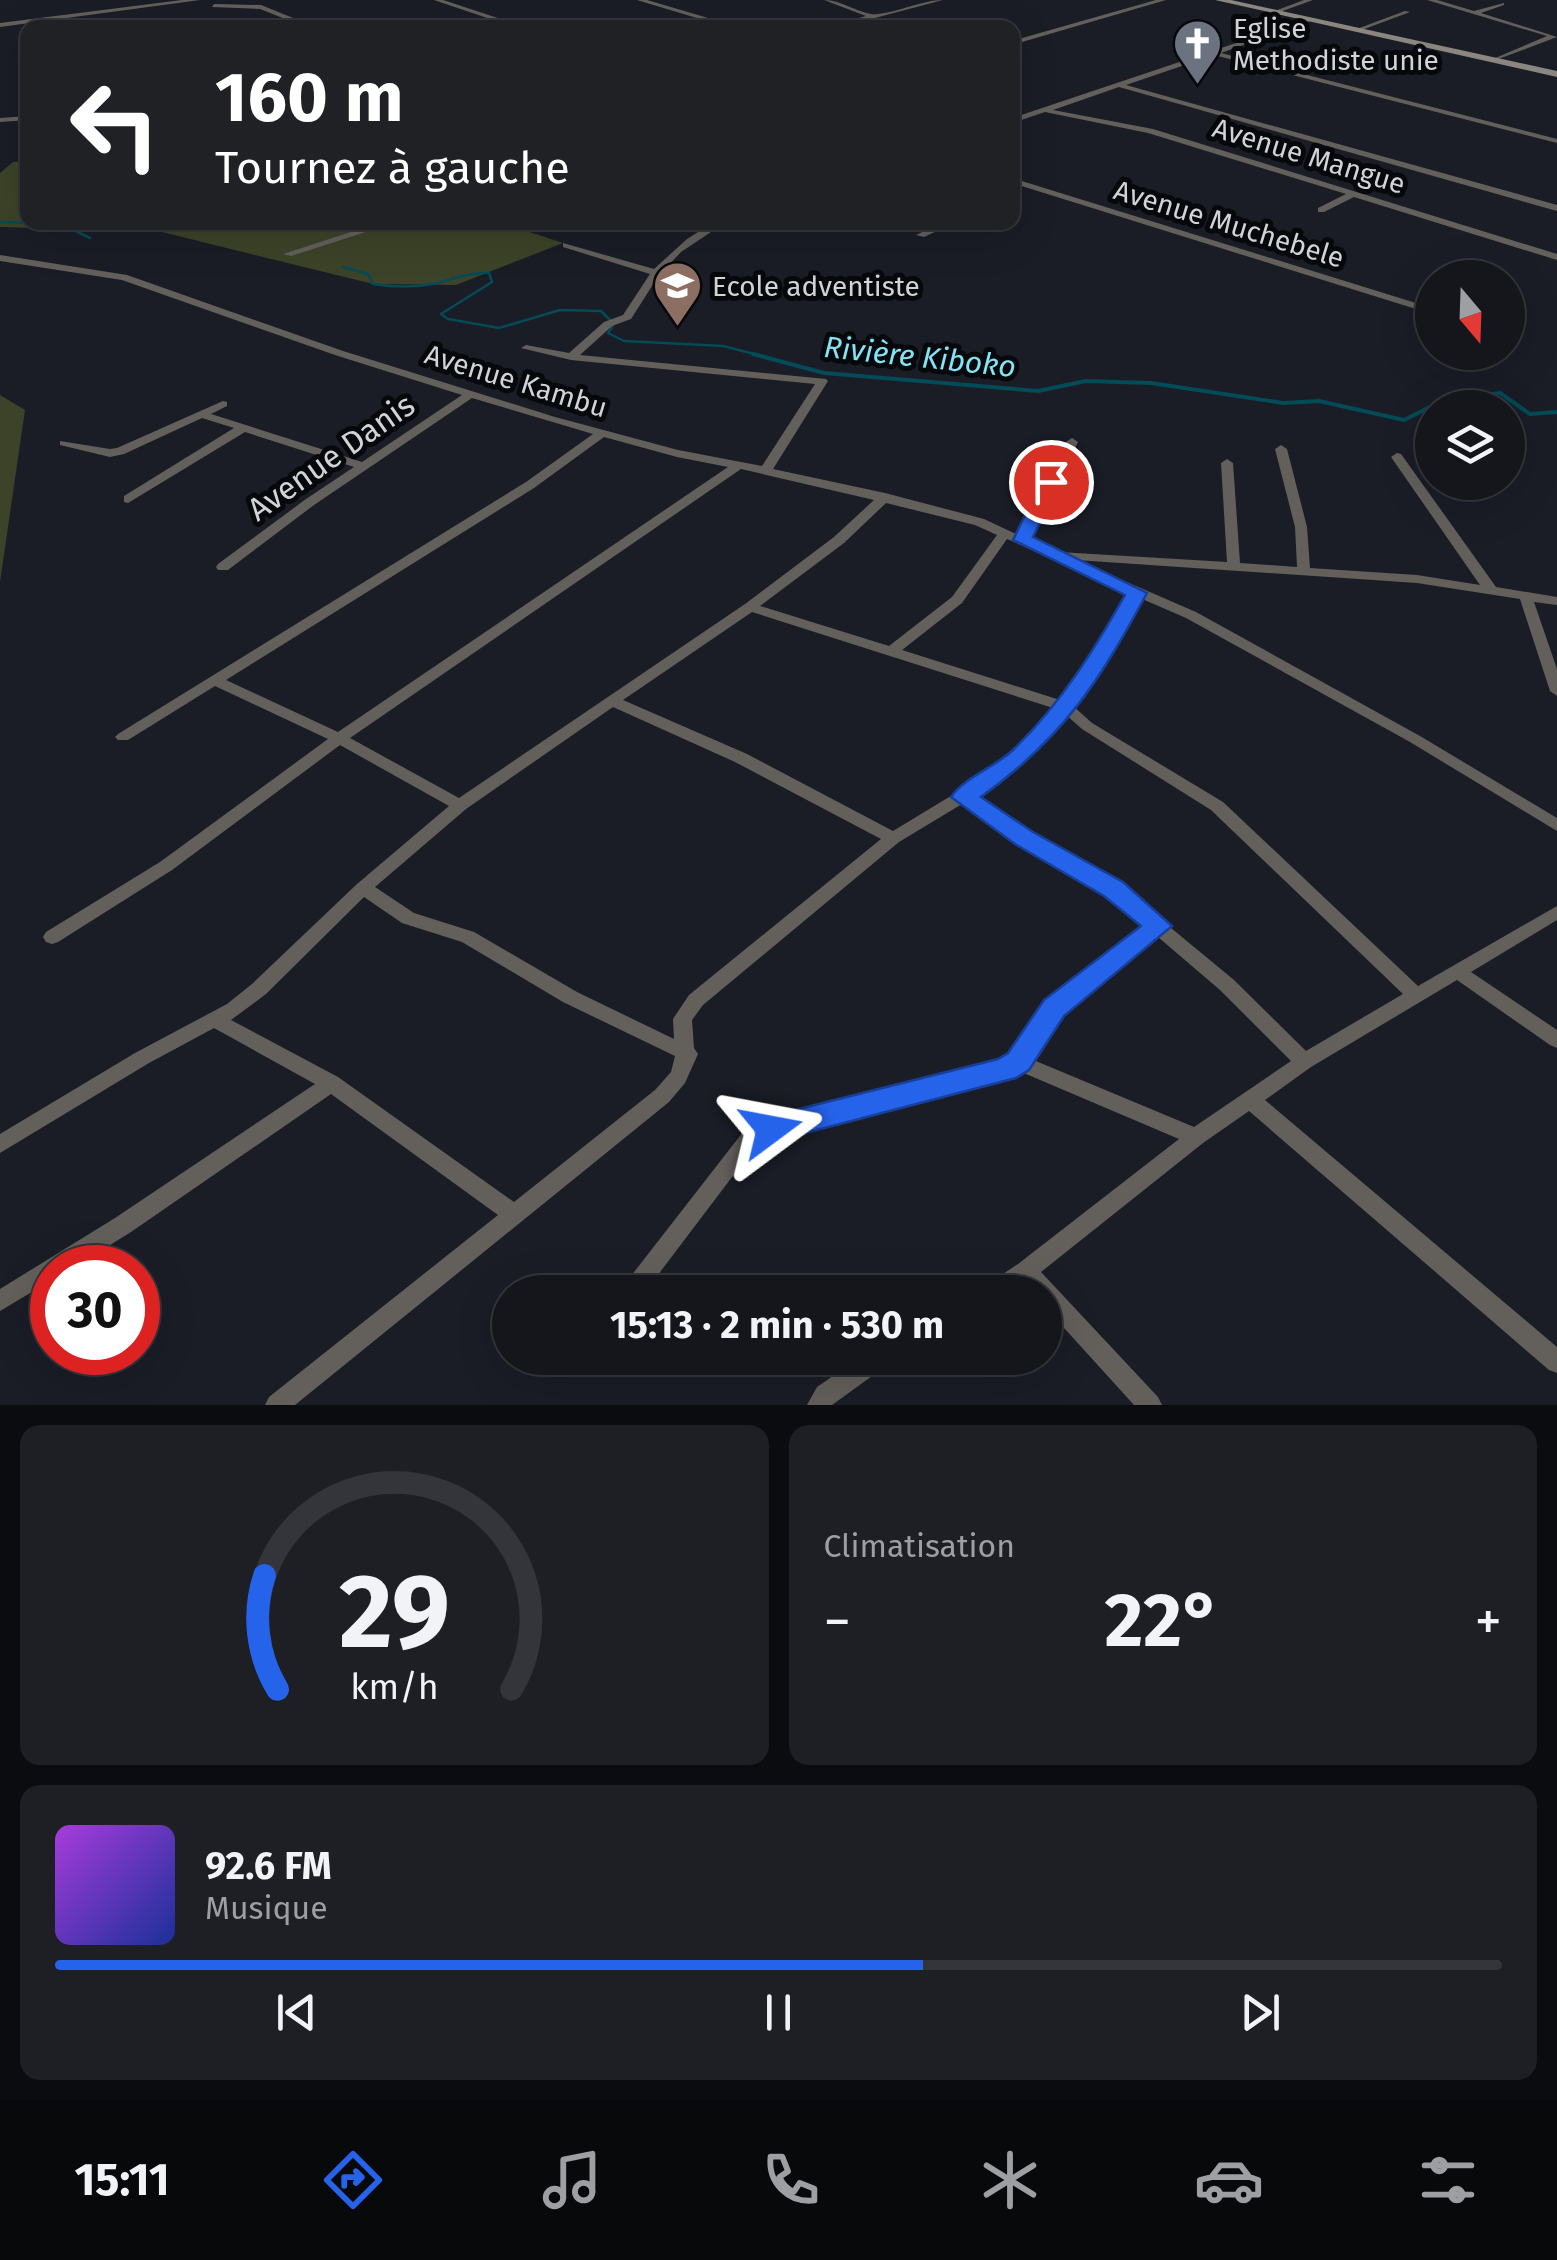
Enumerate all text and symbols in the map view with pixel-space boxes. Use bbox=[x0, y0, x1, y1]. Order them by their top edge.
place label: Eglise Methodiste unie bbox=[1233, 12, 1439, 77]
church icon: Eglise Methodiste unie bbox=[1172, 18, 1224, 86]
text: 160 m bbox=[215, 56, 404, 140]
icon: left bbox=[50, 60, 180, 190]
street label: Avenue Mangue bbox=[1209, 111, 1409, 201]
text: Tournez à gauche bbox=[215, 141, 570, 195]
street label: Avenue Muchebele bbox=[1110, 173, 1348, 275]
school or university icon: Ecole adventiste bbox=[651, 260, 703, 328]
north arrow bbox=[1415, 260, 1525, 370]
map controls bbox=[1415, 260, 1525, 500]
place label: Ecole adventiste bbox=[712, 270, 920, 303]
water label: Rivière Kiboko bbox=[822, 329, 1018, 385]
street label: Avenue Kambu bbox=[421, 338, 611, 424]
street label: Avenue Danis bbox=[240, 385, 422, 529]
button: layers bbox=[1415, 390, 1525, 500]
pin bbox=[1009, 440, 1094, 525]
icon: arrive bbox=[1024, 455, 1079, 510]
position arrow bbox=[719, 1077, 823, 1181]
speed limit sign: 30 bbox=[30, 1245, 160, 1375]
text: 15:13 · 2 min · 530 m bbox=[610, 1302, 944, 1348]
text: Climatisation bbox=[824, 1527, 1015, 1565]
text: 29 bbox=[339, 1550, 450, 1675]
text: 22° bbox=[1104, 1576, 1221, 1666]
text: − bbox=[824, 1589, 851, 1655]
text: + bbox=[1475, 1589, 1502, 1655]
text: km/h bbox=[350, 1666, 438, 1708]
text: 92.6 FM bbox=[205, 1843, 332, 1889]
text: Musique bbox=[205, 1889, 328, 1927]
icon: previous bbox=[269, 1985, 324, 2040]
icon: pause bbox=[751, 1985, 806, 2040]
icon: next bbox=[1233, 1985, 1288, 2040]
icon: directions bbox=[318, 2145, 388, 2215]
icon: music bbox=[537, 2145, 607, 2215]
icon: phone bbox=[756, 2145, 826, 2215]
icon: climate bbox=[975, 2145, 1045, 2215]
icon: car bbox=[1194, 2145, 1264, 2215]
icon: filters bbox=[1413, 2145, 1483, 2215]
text: 15:11 bbox=[74, 2153, 170, 2207]

